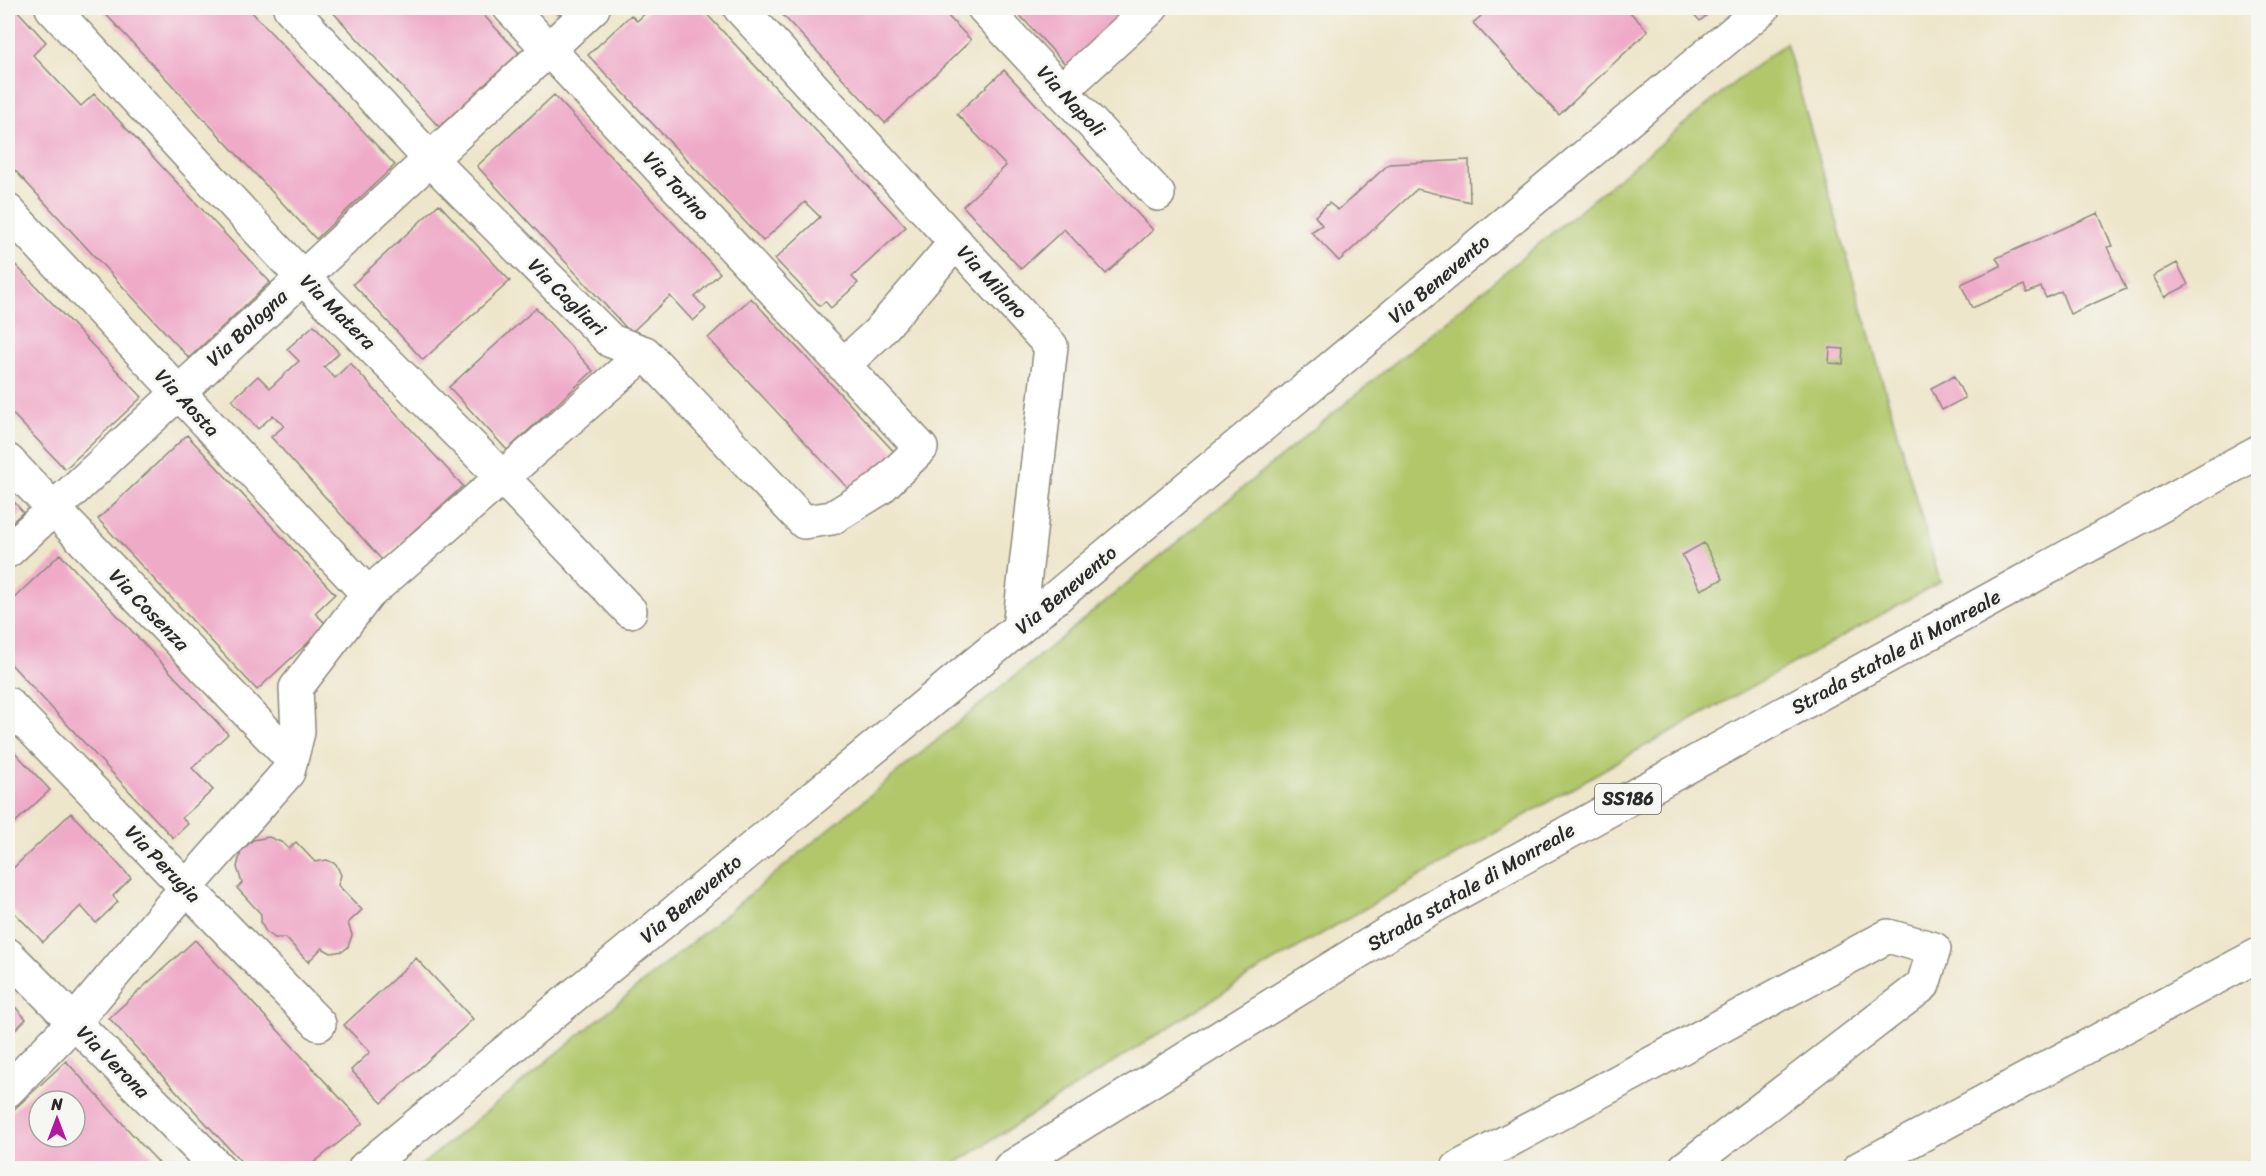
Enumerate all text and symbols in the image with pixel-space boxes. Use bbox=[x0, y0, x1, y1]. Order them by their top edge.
street label: Via Napoli bbox=[1028, 57, 1115, 146]
street label: Via Torino bbox=[634, 143, 718, 229]
street label: Via Benevento bbox=[1380, 225, 1498, 333]
street label: Via Milano bbox=[948, 236, 1036, 328]
street label: Via Cagliari bbox=[519, 249, 615, 345]
street label: Via Matera bbox=[291, 265, 385, 359]
street label: Via Bologna bbox=[198, 280, 297, 376]
street label: Via Aosta bbox=[146, 360, 228, 446]
street label: Via Benevento bbox=[1007, 536, 1125, 644]
street label: Via Cosenza bbox=[100, 560, 199, 661]
street label: Strada statale di Monreale bbox=[1784, 580, 2008, 724]
road number: SS186 bbox=[1595, 784, 1661, 814]
street label: Strada statale di Monreale bbox=[1360, 813, 1582, 961]
street label: Via Perugia bbox=[116, 816, 210, 912]
street label: Via Benevento bbox=[632, 845, 750, 953]
street label: Via Verona bbox=[68, 1017, 159, 1108]
north arrow bbox=[27, 1089, 87, 1149]
text: N bbox=[50, 1090, 63, 1119]

